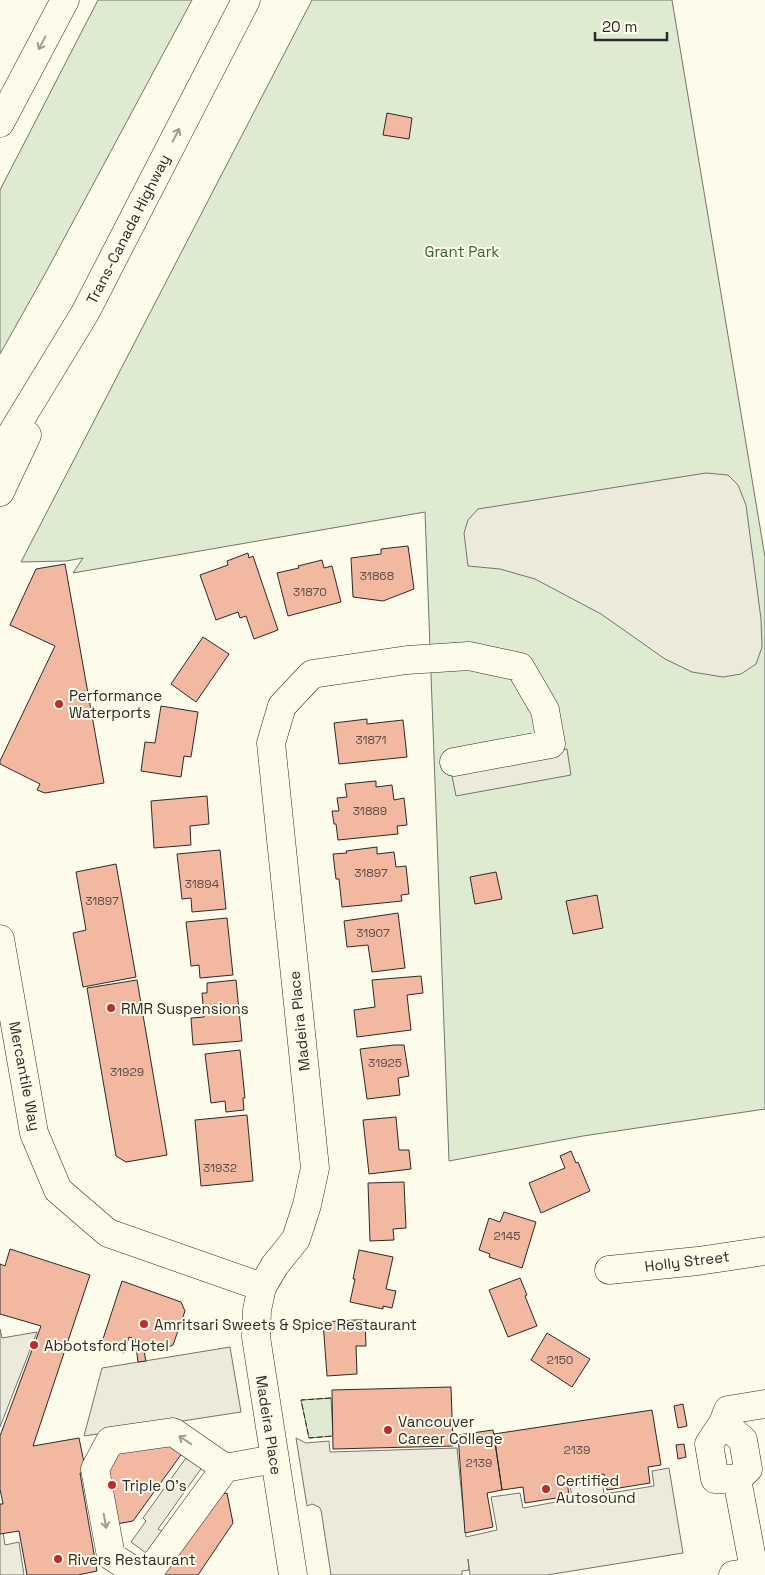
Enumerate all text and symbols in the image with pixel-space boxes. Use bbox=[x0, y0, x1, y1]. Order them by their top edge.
scale bar bbox=[595, 10, 668, 42]
text: 20 m bbox=[602, 17, 637, 36]
one-way arrow bbox=[37, 35, 46, 50]
one-way arrow bbox=[172, 128, 181, 143]
street label: Trans-Canada Highway bbox=[82, 151, 174, 307]
park label: Grant Park bbox=[425, 242, 499, 261]
house number: 31868 bbox=[360, 568, 394, 584]
house number: 31870 bbox=[293, 584, 327, 600]
place label: Performance Waterports bbox=[69, 686, 162, 722]
marker: Performance Waterports bbox=[53, 698, 65, 710]
house number: 31871 bbox=[355, 732, 387, 748]
house number: 31889 bbox=[353, 803, 387, 819]
house number: 31897 bbox=[354, 865, 388, 881]
house number: 31894 bbox=[185, 876, 220, 892]
house number: 31897 bbox=[85, 893, 119, 909]
house number: 31907 bbox=[356, 925, 390, 941]
street label: Madeira Place bbox=[284, 970, 314, 1072]
place label: RMR Suspensions bbox=[121, 999, 249, 1018]
marker: RMR Suspensions bbox=[105, 1002, 117, 1014]
street label: Mercantile Way bbox=[5, 1020, 45, 1132]
house number: 31925 bbox=[368, 1055, 402, 1071]
house number: 31929 bbox=[110, 1064, 144, 1080]
house number: 31932 bbox=[203, 1160, 237, 1176]
house number: 2145 bbox=[494, 1228, 520, 1244]
street label: Holly Street bbox=[643, 1246, 731, 1276]
place label: Amritsari Sweets & Spice Restaurant bbox=[154, 1315, 417, 1334]
marker: Amritsari Sweets & Spice Restaurant bbox=[138, 1318, 150, 1330]
place label: Abbotsford Hotel bbox=[44, 1336, 169, 1355]
marker: Abbotsford Hotel bbox=[28, 1339, 40, 1351]
house number: 2150 bbox=[546, 1352, 574, 1368]
street label: Madeira Place bbox=[252, 1374, 286, 1476]
place label: Vancouver Career College bbox=[398, 1412, 503, 1448]
marker: Vancouver Career College bbox=[382, 1424, 394, 1436]
one-way arrow bbox=[178, 1435, 192, 1445]
house number: 2139 bbox=[564, 1442, 590, 1458]
house number: 2139 bbox=[466, 1455, 492, 1471]
place label: Certified Autosound bbox=[556, 1471, 636, 1507]
place label: Triple O's bbox=[122, 1476, 187, 1495]
marker: Triple O's bbox=[106, 1479, 118, 1491]
marker: Certified Autosound bbox=[540, 1483, 552, 1495]
one-way arrow bbox=[100, 1513, 110, 1529]
place label: Rivers Restaurant bbox=[68, 1550, 196, 1569]
marker: Rivers Restaurant bbox=[52, 1553, 64, 1565]

